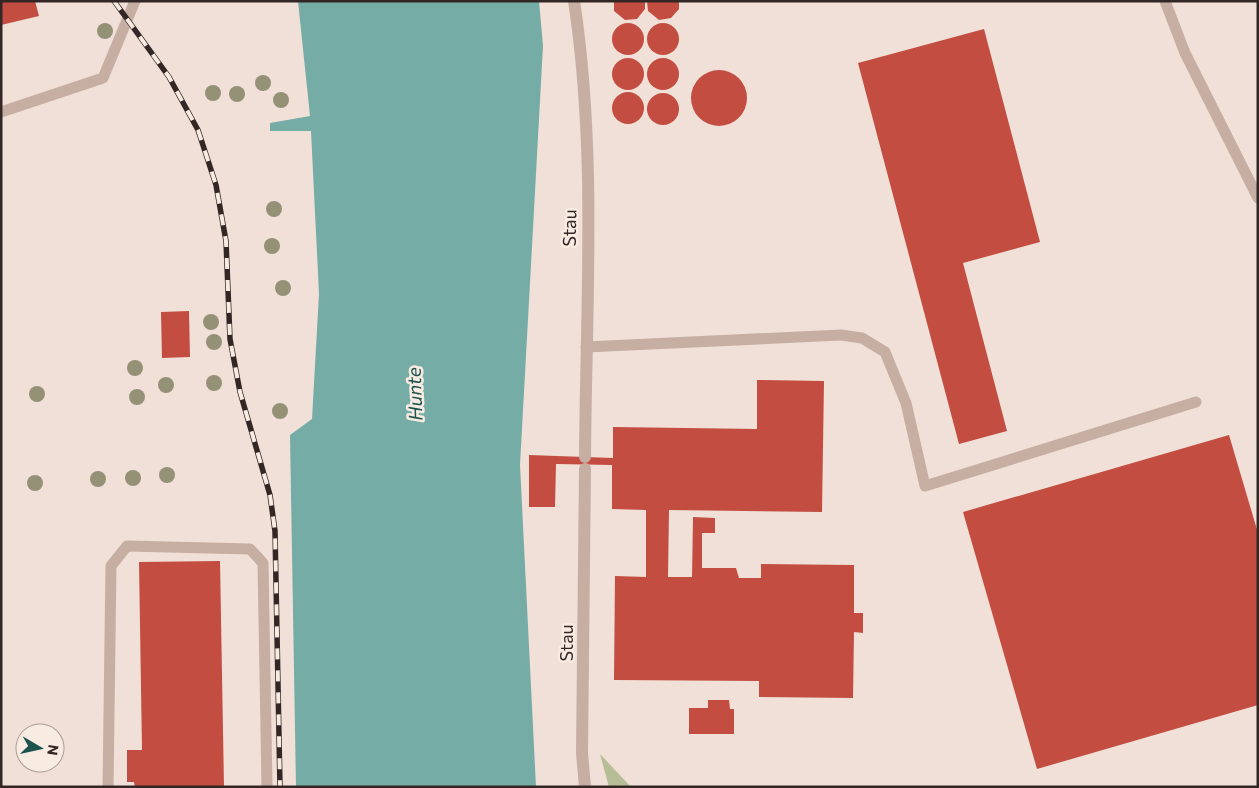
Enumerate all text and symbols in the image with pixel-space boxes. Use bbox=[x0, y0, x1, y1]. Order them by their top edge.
street label: Stau bbox=[558, 209, 580, 247]
water label: Hunte bbox=[402, 367, 426, 421]
street label: Stau bbox=[555, 624, 577, 662]
north arrow bbox=[15, 723, 65, 773]
text: N bbox=[44, 744, 63, 757]

